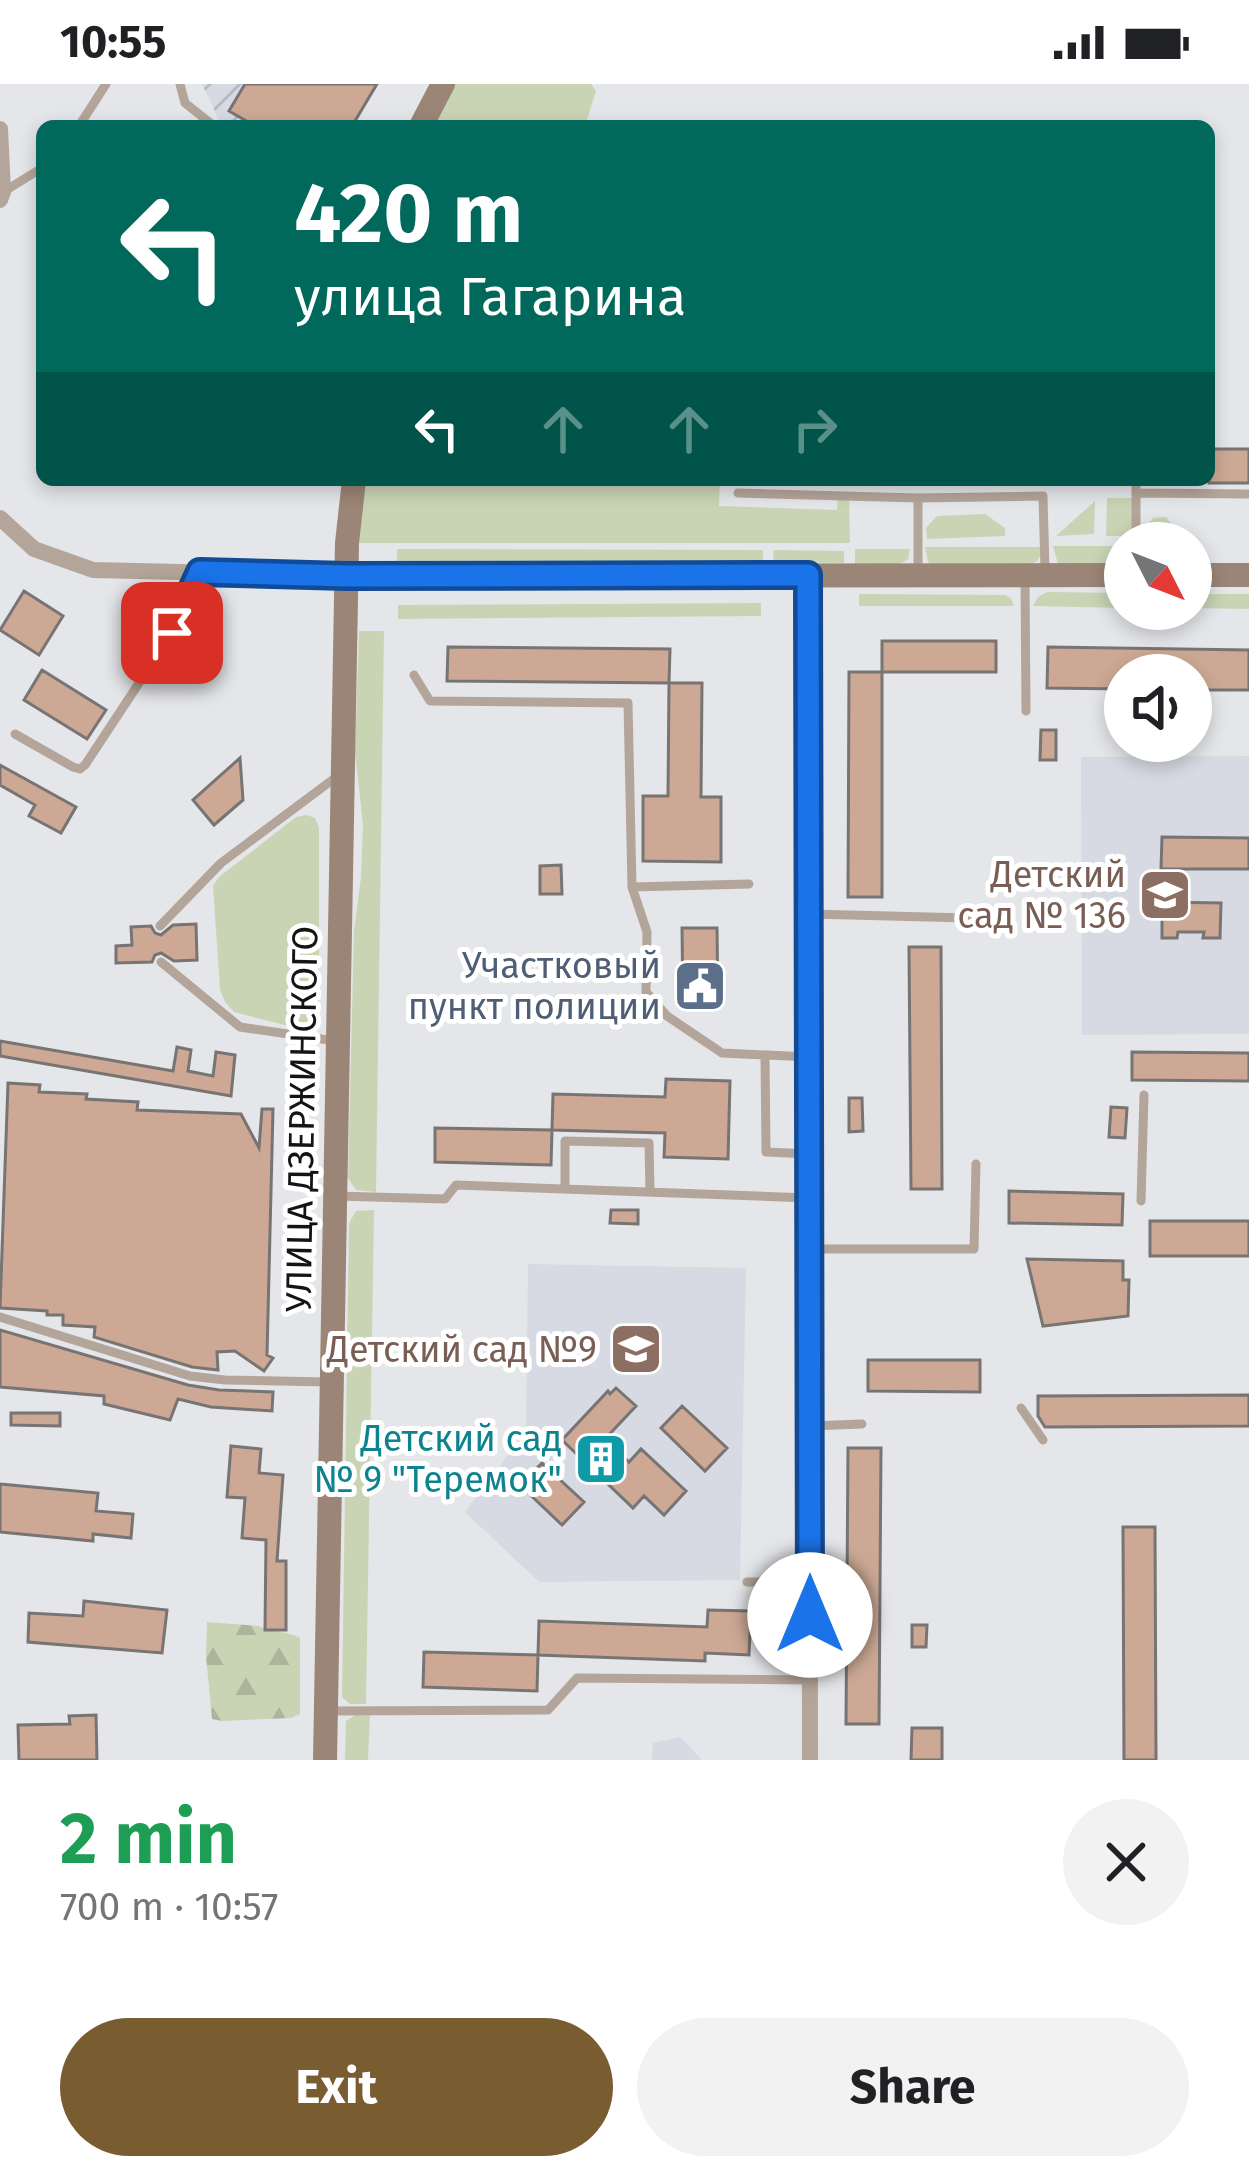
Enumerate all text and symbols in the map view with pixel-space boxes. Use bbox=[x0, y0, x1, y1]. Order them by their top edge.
text: 10:55 bbox=[60, 15, 166, 69]
text: 420 m bbox=[294, 163, 523, 264]
icon: left bbox=[96, 168, 252, 324]
text: улица Гагарина bbox=[294, 265, 686, 329]
icon: left bbox=[404, 396, 470, 462]
icon: ahead bbox=[530, 396, 596, 462]
icon: ahead bbox=[656, 396, 722, 462]
icon: right bbox=[782, 396, 848, 462]
north arrow bbox=[1104, 522, 1212, 630]
map controls bbox=[1104, 522, 1212, 762]
pin bbox=[121, 582, 223, 684]
icon: arrive bbox=[139, 600, 205, 666]
button: sound bbox=[1104, 654, 1212, 762]
place label: Детский сад № 136 bbox=[957, 853, 1126, 938]
school or university icon: Детский сад № 136 bbox=[1137, 867, 1193, 923]
street label: УЛИЦА ДЗЕРЖИНСКОГО bbox=[277, 926, 327, 1313]
place label: Участковый пункт полиции bbox=[408, 944, 661, 1029]
public building icon: Участковый пункт полиции bbox=[672, 958, 728, 1014]
school or university icon: Детский сад №9 bbox=[608, 1321, 664, 1377]
place label: Детский сад №9 bbox=[326, 1328, 597, 1372]
place label: Детский сад № 9 "Теремок" bbox=[313, 1417, 562, 1502]
building icon: Детский сад № 9 "Теремок" bbox=[573, 1431, 629, 1487]
position arrow bbox=[747, 1552, 873, 1678]
text: 2 min bbox=[60, 1796, 237, 1882]
button: close bbox=[1063, 1799, 1189, 1925]
text: 700 m · 10:57 bbox=[60, 1884, 278, 1930]
button: Exit bbox=[60, 2018, 613, 2156]
button: Share bbox=[637, 2018, 1189, 2156]

